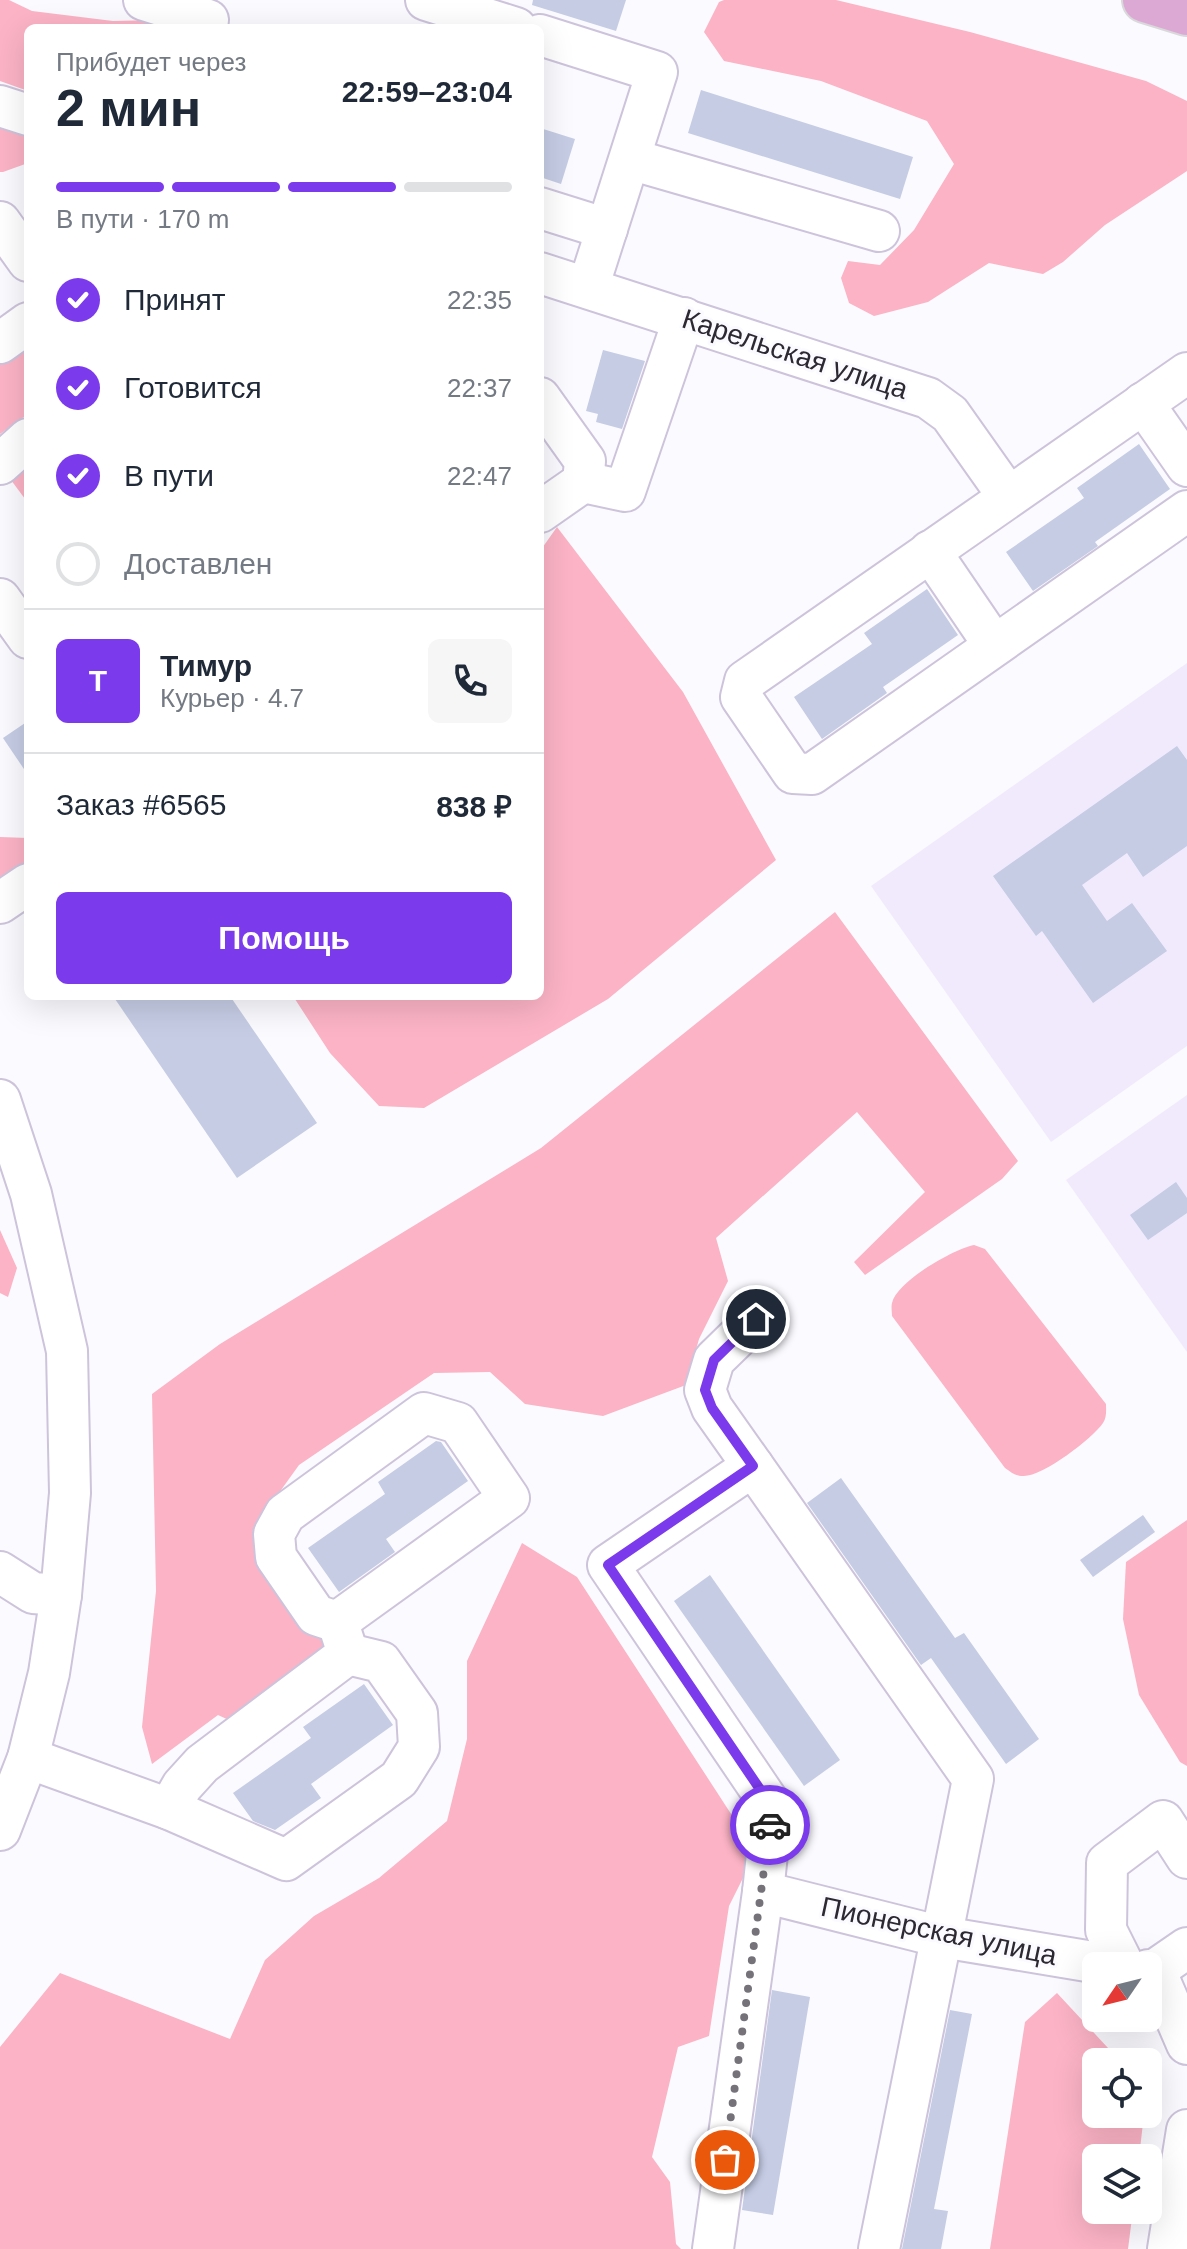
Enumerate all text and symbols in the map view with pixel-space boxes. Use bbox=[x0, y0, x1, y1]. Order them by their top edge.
text: Прибудет через bbox=[56, 47, 246, 77]
text: 22:59–23:04 bbox=[342, 75, 512, 108]
text: 2 мин bbox=[56, 79, 201, 137]
text: В пути · 170 m bbox=[56, 204, 229, 234]
icon: check bbox=[56, 278, 100, 322]
text: Принят bbox=[124, 283, 226, 316]
text: 22:35 bbox=[447, 285, 512, 315]
street label: Карельская улица bbox=[678, 303, 912, 405]
icon: check bbox=[56, 366, 100, 410]
text: Готовится bbox=[124, 371, 262, 404]
text: 22:37 bbox=[447, 373, 512, 403]
icon: check bbox=[56, 454, 100, 498]
text: В пути bbox=[124, 459, 214, 492]
text: 22:47 bbox=[447, 461, 512, 491]
text: Доставлен bbox=[124, 547, 272, 580]
button: phone bbox=[428, 639, 512, 723]
text: Тимур bbox=[160, 649, 252, 682]
text: Т bbox=[89, 664, 107, 697]
text: Курьер · 4.7 bbox=[160, 683, 304, 713]
text: Заказ #6565 bbox=[56, 788, 226, 821]
text: 838 ₽ bbox=[436, 790, 512, 823]
button: Помощь bbox=[56, 892, 512, 984]
pin bbox=[722, 1285, 790, 1353]
icon: home bbox=[734, 1297, 778, 1341]
courier bbox=[730, 1785, 810, 1865]
icon: car bbox=[748, 1803, 792, 1847]
street label: Пионерская улица bbox=[818, 1891, 1060, 1971]
north arrow bbox=[1082, 1952, 1162, 2032]
map controls bbox=[1082, 1952, 1162, 2224]
button: locate bbox=[1082, 2048, 1162, 2128]
pin bbox=[691, 2126, 759, 2194]
icon: bag bbox=[703, 2138, 747, 2182]
button: layers bbox=[1082, 2144, 1162, 2224]

